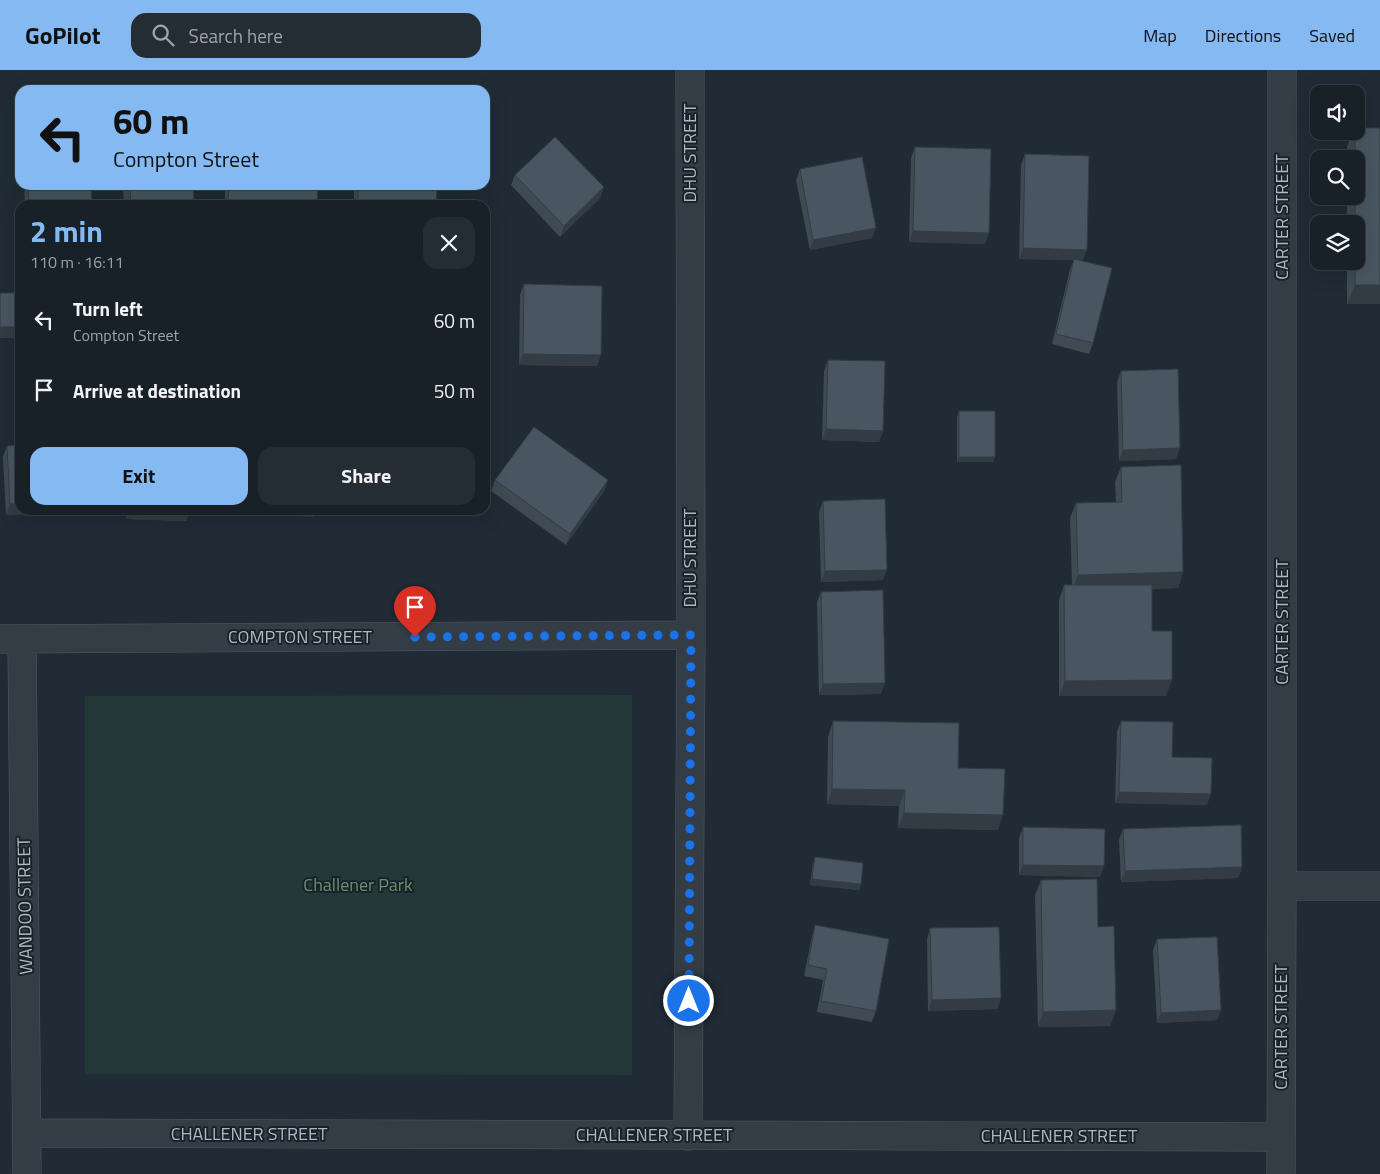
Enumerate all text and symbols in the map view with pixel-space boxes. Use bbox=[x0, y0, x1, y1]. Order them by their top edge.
search box bbox=[131, 13, 481, 58]
text: GoPilot bbox=[25, 17, 101, 53]
icon: search bbox=[149, 21, 177, 49]
text: Search here bbox=[189, 21, 283, 50]
text: Map bbox=[1143, 22, 1177, 49]
text: Directions bbox=[1205, 22, 1281, 49]
text: Saved bbox=[1309, 22, 1355, 49]
map controls bbox=[1310, 85, 1365, 270]
button: sound bbox=[1310, 85, 1365, 140]
text: 60 m bbox=[113, 94, 189, 148]
street label: DHU STREET bbox=[676, 103, 703, 203]
icon: left bbox=[30, 105, 95, 170]
text: Compton Street bbox=[113, 142, 259, 176]
button: search bbox=[1310, 150, 1365, 205]
street label: CARTER STREET bbox=[1268, 154, 1295, 280]
text: 2 min bbox=[30, 208, 103, 254]
button: layers bbox=[1310, 215, 1365, 270]
button: close bbox=[423, 217, 475, 269]
text: 110 m · 16:11 bbox=[30, 250, 124, 274]
text: Turn left bbox=[73, 294, 143, 323]
icon: left bbox=[30, 306, 58, 334]
text: 60 m bbox=[434, 306, 475, 335]
text: Compton Street bbox=[73, 323, 179, 347]
icon: arrive bbox=[30, 376, 58, 404]
text: Arrive at destination bbox=[73, 376, 241, 405]
text: 50 m bbox=[434, 376, 475, 405]
button: Exit bbox=[30, 447, 248, 505]
button: Share bbox=[258, 447, 475, 505]
street label: DHU STREET bbox=[676, 508, 703, 608]
street label: CARTER STREET bbox=[1268, 559, 1295, 685]
pin bbox=[394, 586, 436, 637]
icon: arrive bbox=[401, 593, 429, 621]
street label: COMPTON STREET bbox=[228, 623, 373, 650]
street label: WANDOO STREET bbox=[10, 837, 39, 975]
park label: Challener Park bbox=[303, 871, 413, 898]
street label: CARTER STREET bbox=[1267, 964, 1294, 1090]
position arrow bbox=[662, 974, 714, 1026]
street label: CHALLENER STREET bbox=[171, 1120, 328, 1147]
street label: CHALLENER STREET bbox=[576, 1121, 733, 1148]
street label: CHALLENER STREET bbox=[981, 1122, 1138, 1149]

